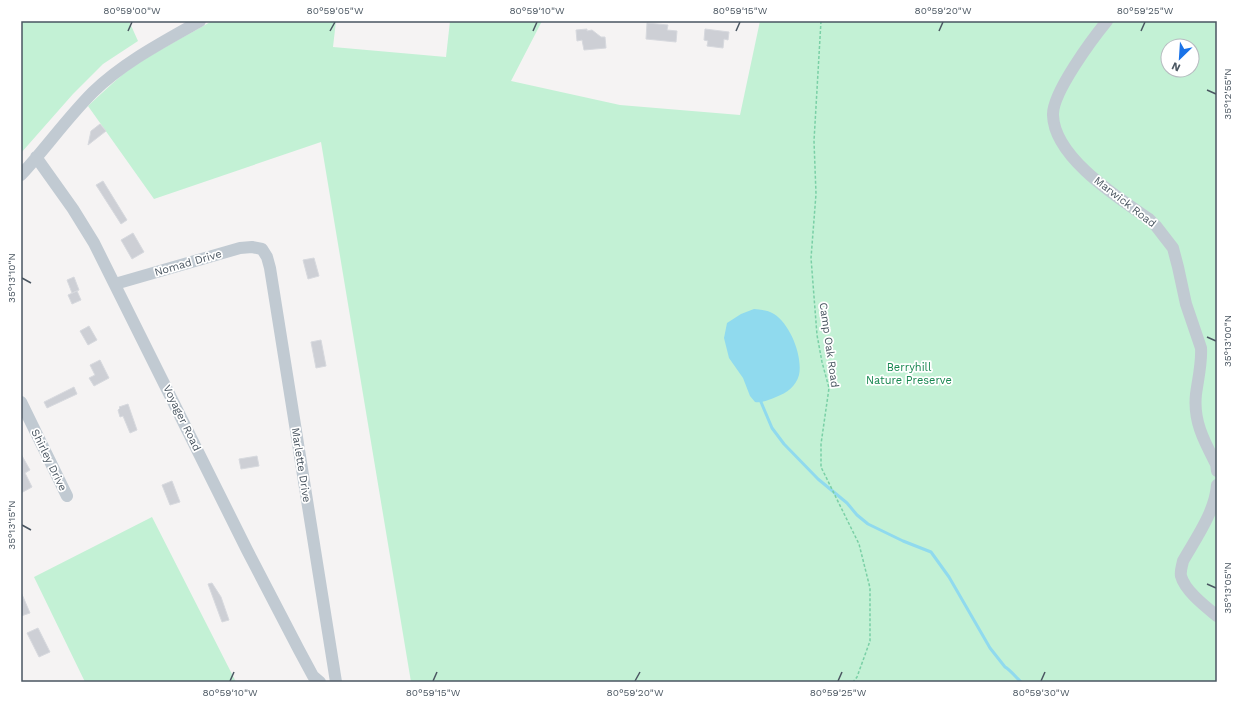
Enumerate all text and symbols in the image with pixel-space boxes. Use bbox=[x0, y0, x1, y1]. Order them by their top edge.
text: 80°59'00"W bbox=[103, 5, 161, 16]
text: 80°59'05"W bbox=[307, 5, 364, 16]
text: 80°59'10"W bbox=[509, 5, 565, 16]
text: 80°59'15"W bbox=[713, 5, 768, 16]
text: 80°59'20"W bbox=[915, 5, 972, 16]
text: 80°59'25"W bbox=[1117, 5, 1174, 16]
north arrow bbox=[1160, 38, 1200, 78]
text: N bbox=[1170, 59, 1182, 74]
text: 35°12'55"N bbox=[1222, 68, 1233, 120]
street label: Marwick Road bbox=[1091, 174, 1159, 230]
street label: Nomad Drive bbox=[153, 247, 223, 279]
text: 35°13'10"N bbox=[6, 253, 17, 303]
street label: Camp Oak Road bbox=[817, 302, 841, 388]
text: 35°13'00"N bbox=[1222, 315, 1233, 367]
park label: Berryhill Nature Preserve bbox=[866, 361, 952, 387]
street label: Voyager Road bbox=[160, 383, 204, 453]
street label: Shirley Drive bbox=[28, 427, 70, 493]
street label: Marlette Drive bbox=[289, 427, 313, 503]
text: 35°13'15"N bbox=[6, 500, 17, 550]
text: 35°13'05"N bbox=[1222, 562, 1233, 614]
text: 80°59'10"W bbox=[202, 687, 258, 698]
text: 80°59'15"W bbox=[406, 687, 461, 698]
text: 80°59'20"W bbox=[607, 687, 664, 698]
text: 80°59'25"W bbox=[810, 687, 867, 698]
text: 80°59'30"W bbox=[1013, 687, 1070, 698]

